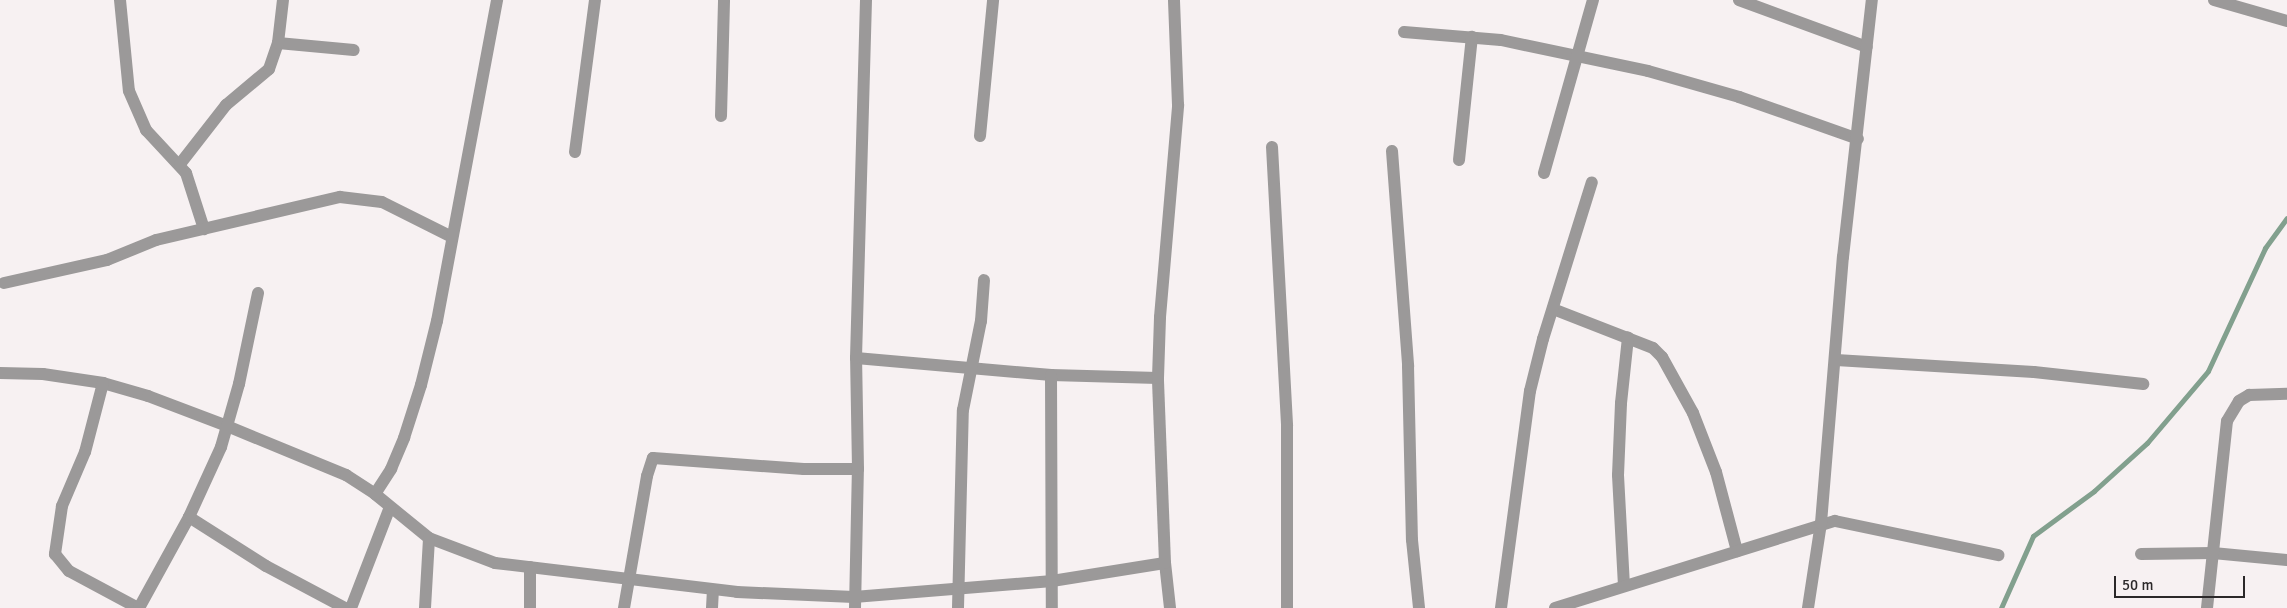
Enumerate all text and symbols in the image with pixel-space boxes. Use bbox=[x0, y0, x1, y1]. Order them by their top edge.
scale bar bbox=[2117, 566, 2248, 598]
text: 50 m bbox=[2122, 576, 2153, 594]

